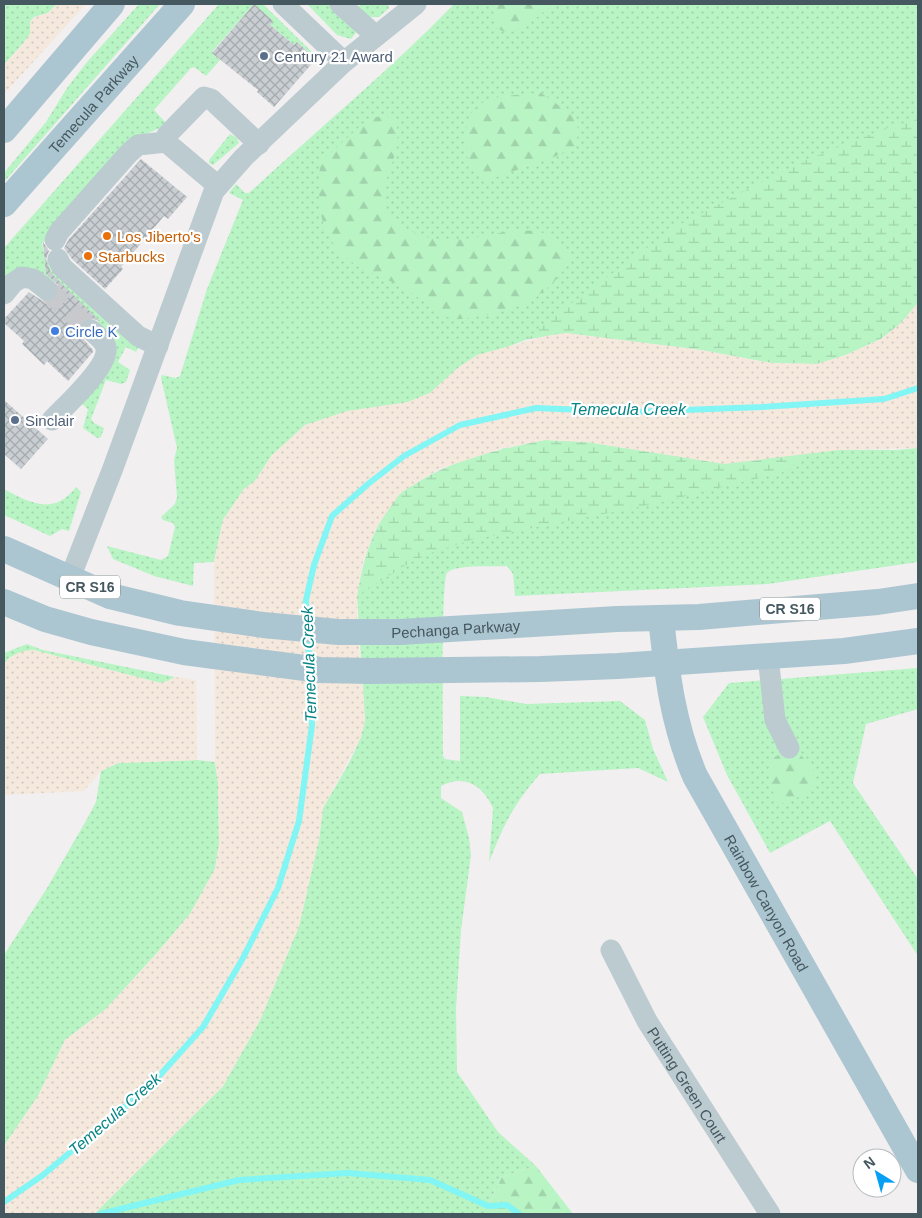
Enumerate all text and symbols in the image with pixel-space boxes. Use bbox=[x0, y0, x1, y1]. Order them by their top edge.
place label: Century 21 Award bbox=[274, 48, 393, 65]
marker: Century 21 Award bbox=[258, 50, 270, 62]
street label: Temecula Parkway bbox=[45, 51, 142, 157]
place label: Los Jiberto's bbox=[117, 228, 201, 245]
marker: Los Jiberto's bbox=[101, 230, 113, 242]
place label: Starbucks bbox=[98, 248, 165, 265]
marker: Starbucks bbox=[82, 250, 94, 262]
place label: Circle K bbox=[65, 323, 118, 340]
marker: Circle K bbox=[49, 325, 61, 337]
water label: Temecula Creek bbox=[570, 401, 687, 418]
place label: Sinclair bbox=[25, 412, 74, 429]
marker: Sinclair bbox=[9, 414, 21, 426]
road number: CR S16 bbox=[60, 576, 120, 598]
road number: CR S16 bbox=[760, 598, 820, 620]
water label: Temecula Creek bbox=[298, 605, 320, 722]
street label: Pechanga Parkway bbox=[391, 616, 521, 641]
street label: Rainbow Canyon Road bbox=[721, 831, 812, 974]
street label: Putting Green Court bbox=[644, 1024, 731, 1146]
water label: Temecula Creek bbox=[66, 1069, 165, 1158]
north arrow bbox=[852, 1148, 902, 1198]
text: N bbox=[860, 1153, 878, 1172]

